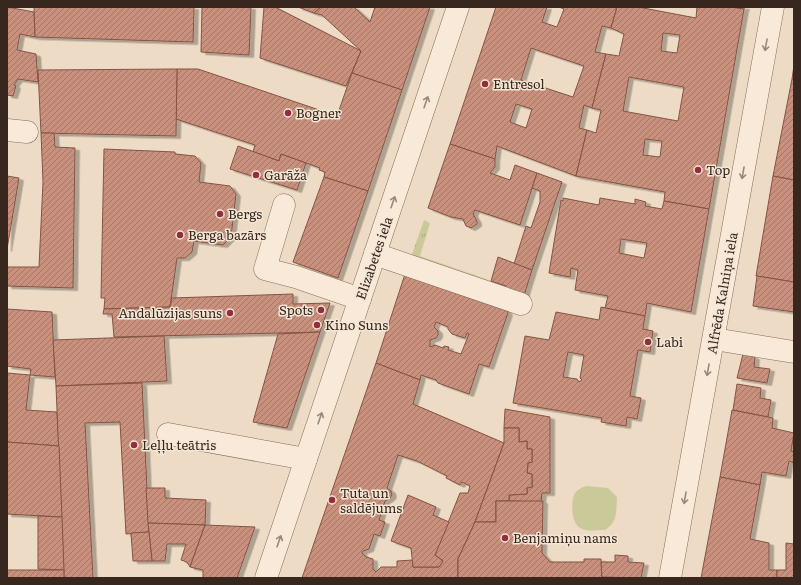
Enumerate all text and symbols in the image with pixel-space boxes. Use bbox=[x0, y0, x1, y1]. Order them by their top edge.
one-way arrow bbox=[762, 39, 770, 52]
place label: Entresol bbox=[493, 74, 545, 93]
marker: Entresol bbox=[480, 79, 490, 89]
one-way arrow bbox=[423, 97, 431, 109]
place label: Bogner bbox=[296, 103, 342, 122]
marker: Bogner bbox=[283, 108, 293, 118]
place label: Top bbox=[706, 160, 730, 179]
place label: Garāža bbox=[264, 165, 307, 184]
marker: Top bbox=[693, 165, 703, 175]
one-way arrow bbox=[739, 167, 747, 180]
marker: Garāža bbox=[251, 170, 261, 180]
one-way arrow bbox=[389, 196, 397, 208]
place label: Bergs bbox=[228, 204, 262, 223]
marker: Bergs bbox=[215, 209, 225, 219]
street label: Elizabetes iela bbox=[350, 214, 397, 302]
place label: Berga bazārs bbox=[188, 225, 266, 244]
marker: Berga bazārs bbox=[175, 230, 185, 240]
street label: Alfrēda Kalniņa iela bbox=[701, 230, 742, 355]
place label: Spots bbox=[279, 300, 313, 319]
place label: Andalūzijas suns bbox=[119, 303, 222, 322]
marker: Spots bbox=[316, 305, 326, 315]
marker: Andalūzijas suns bbox=[225, 308, 235, 318]
place label: Kino Suns bbox=[325, 315, 388, 334]
marker: Kino Suns bbox=[312, 320, 322, 330]
place label: Labi bbox=[656, 332, 684, 351]
marker: Labi bbox=[643, 337, 653, 347]
one-way arrow bbox=[704, 363, 712, 376]
one-way arrow bbox=[317, 412, 324, 425]
place label: Leļļu teātris bbox=[142, 435, 216, 454]
marker: Leļļu teātris bbox=[129, 440, 139, 450]
place label: Tuta un saldējums bbox=[340, 483, 402, 517]
one-way arrow bbox=[681, 491, 689, 504]
marker: Tuta un saldējums bbox=[327, 495, 337, 505]
place label: Benjamiņu nams bbox=[513, 528, 617, 547]
marker: Benjamiņu nams bbox=[500, 533, 510, 543]
one-way arrow bbox=[275, 535, 283, 547]

